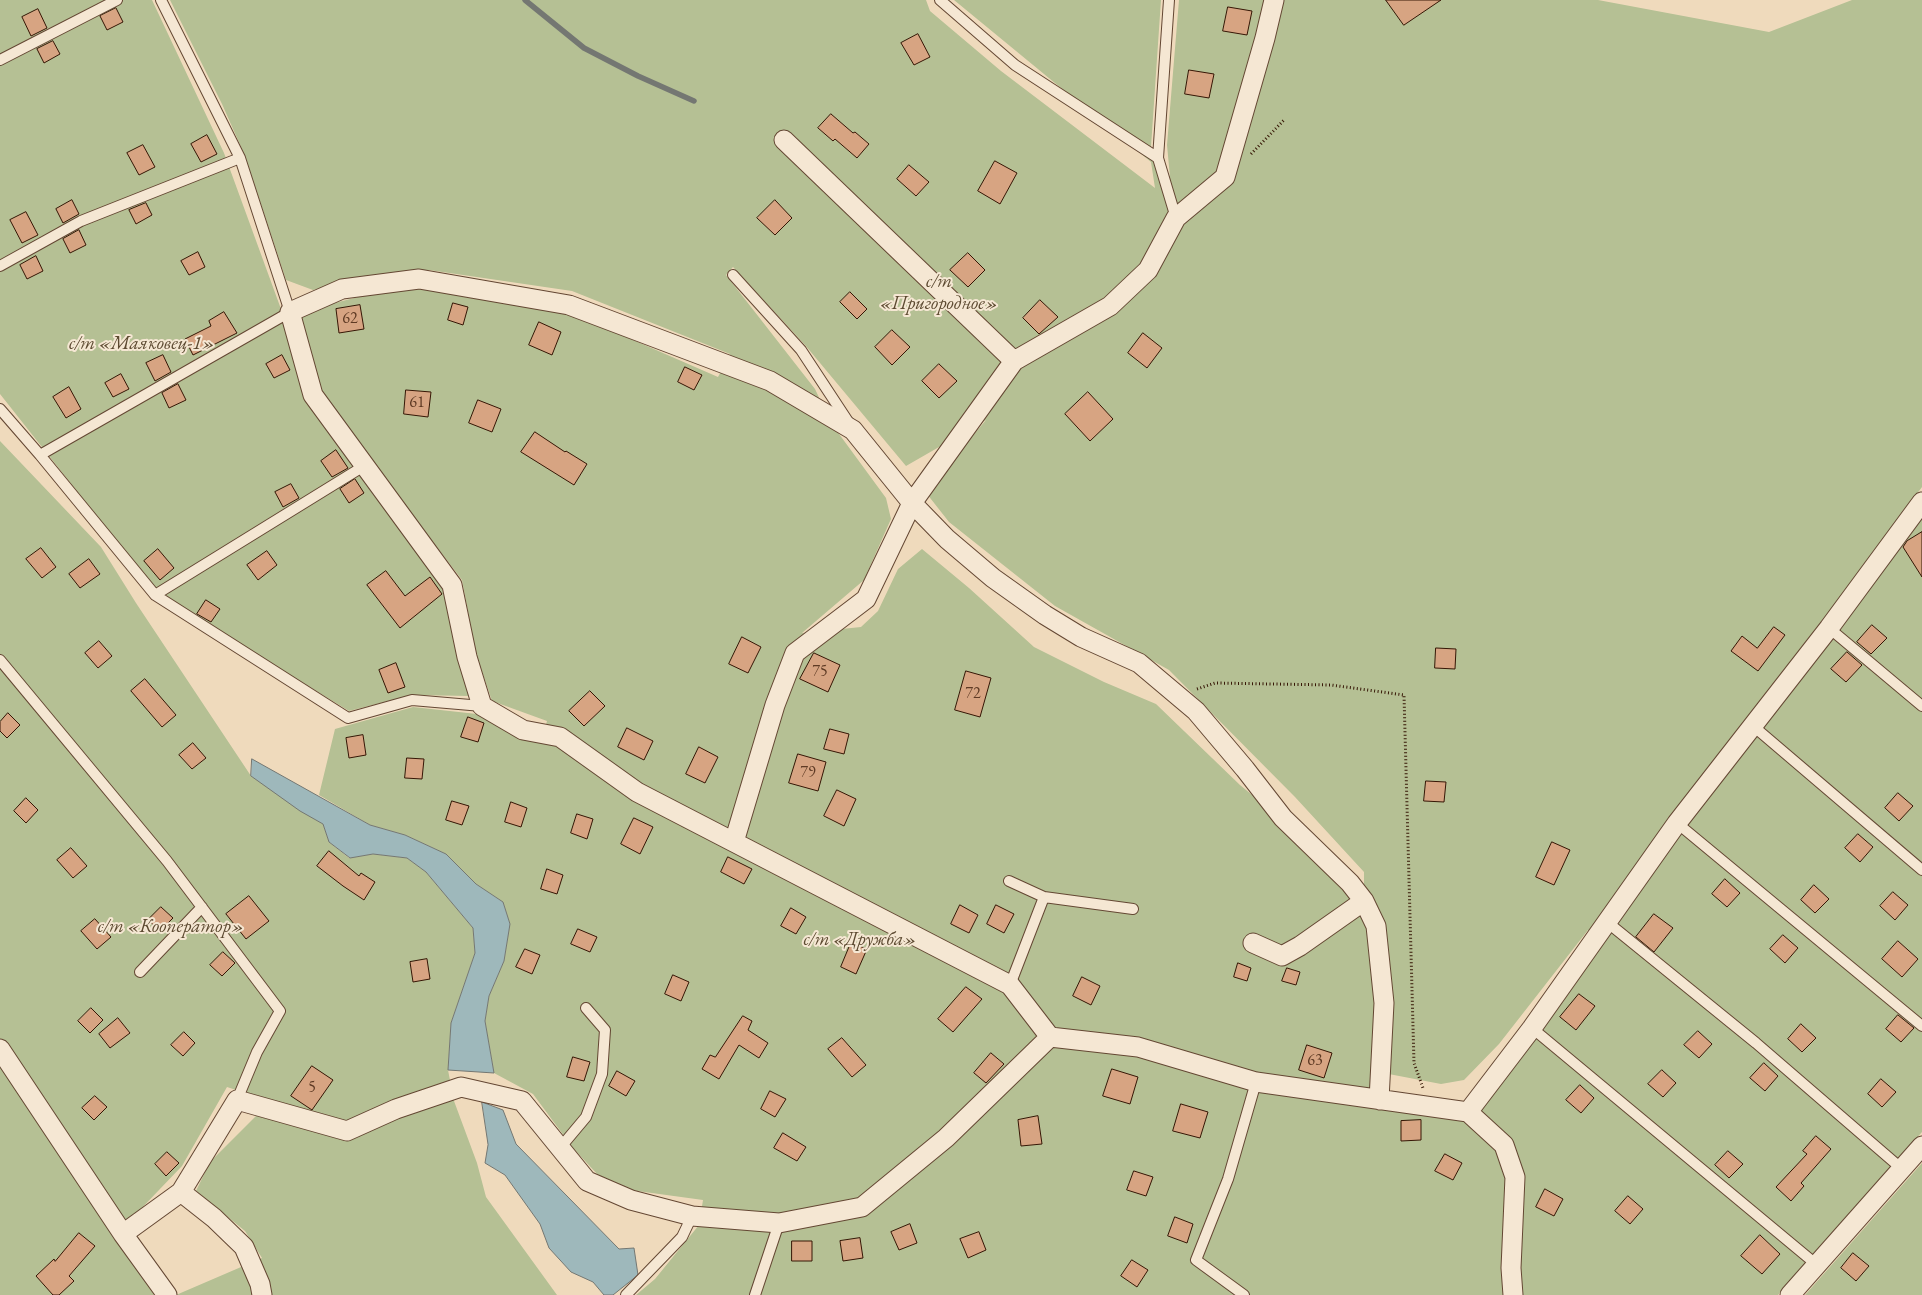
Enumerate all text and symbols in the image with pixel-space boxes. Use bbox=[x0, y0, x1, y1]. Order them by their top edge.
park label: с/т «Пригородное» bbox=[880, 271, 998, 315]
house number: 62 bbox=[342, 309, 358, 329]
park label: с/т «Маяковец-1» bbox=[69, 333, 215, 355]
house number: 61 bbox=[409, 393, 425, 413]
house number: 75 bbox=[812, 662, 828, 682]
house number: 72 bbox=[965, 684, 981, 704]
house number: 79 bbox=[800, 763, 816, 783]
park label: с/т «Кооператор» bbox=[98, 916, 244, 938]
park label: с/т «Дружба» bbox=[803, 929, 917, 951]
house number: 63 bbox=[1307, 1051, 1323, 1071]
house number: 5 bbox=[308, 1078, 316, 1098]

